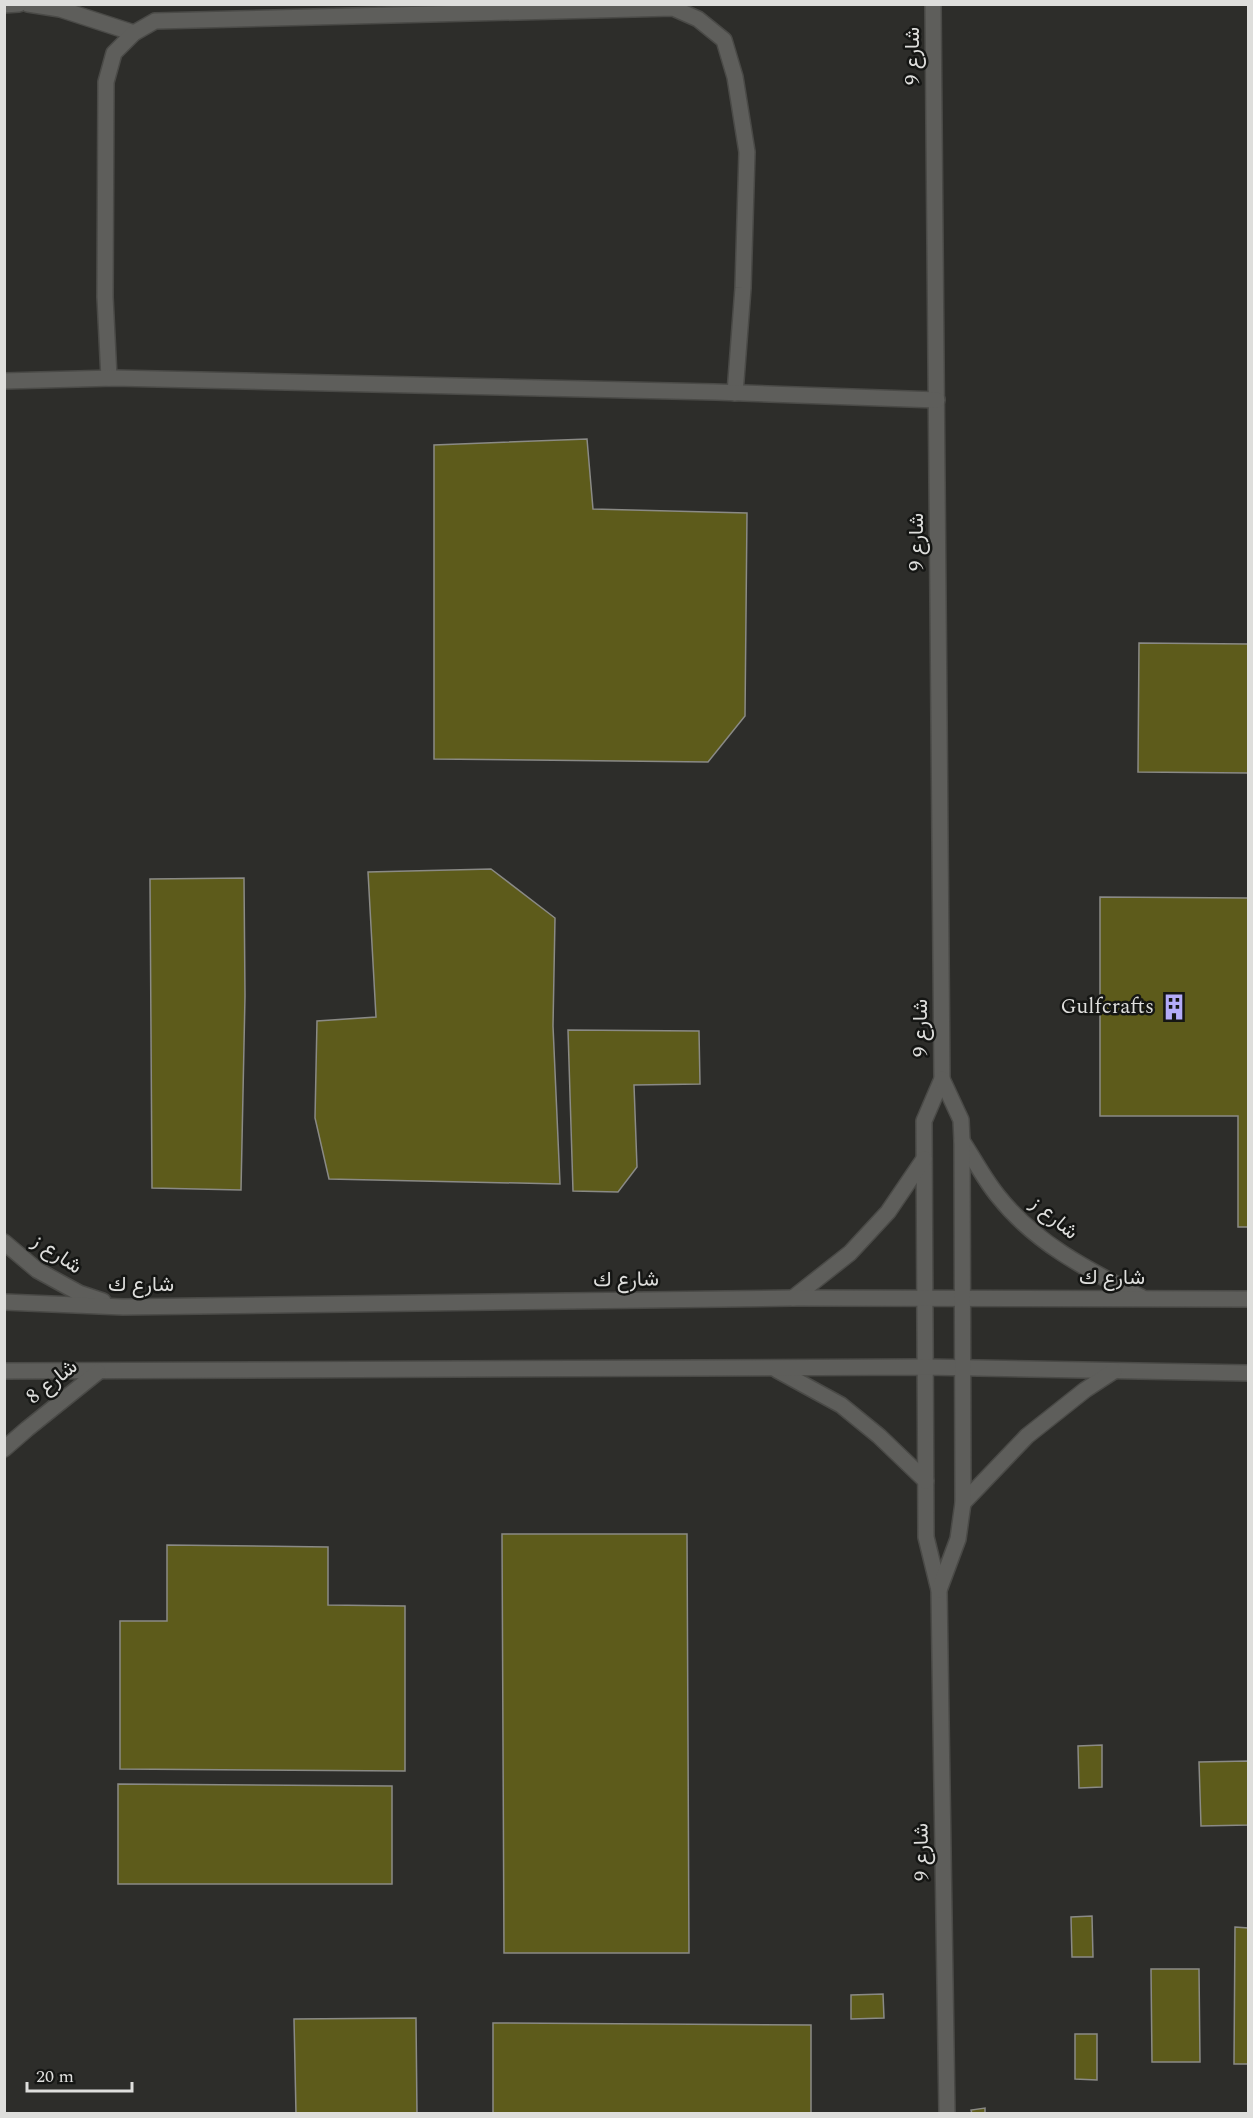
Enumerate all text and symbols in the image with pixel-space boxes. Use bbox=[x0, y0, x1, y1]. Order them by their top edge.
street label: شارع 9 bbox=[897, 27, 929, 85]
street label: شارع 9 bbox=[901, 513, 933, 571]
place label: Gulfcrafts bbox=[1060, 991, 1154, 1023]
building icon: Gulfcrafts bbox=[1159, 992, 1189, 1022]
street label: شارع 9 bbox=[905, 999, 937, 1057]
street label: شارع ز bbox=[1022, 1188, 1085, 1248]
street label: شارع ز bbox=[25, 1225, 89, 1283]
street label: شارع ك bbox=[1079, 1262, 1145, 1294]
street label: شارع ك bbox=[593, 1263, 659, 1297]
street label: شارع ك bbox=[108, 1269, 174, 1301]
street label: شارع 8 bbox=[19, 1352, 85, 1412]
street label: شارع 9 bbox=[905, 1823, 939, 1881]
scale bar bbox=[27, 2055, 132, 2093]
text: 20 m bbox=[36, 2063, 74, 2090]

